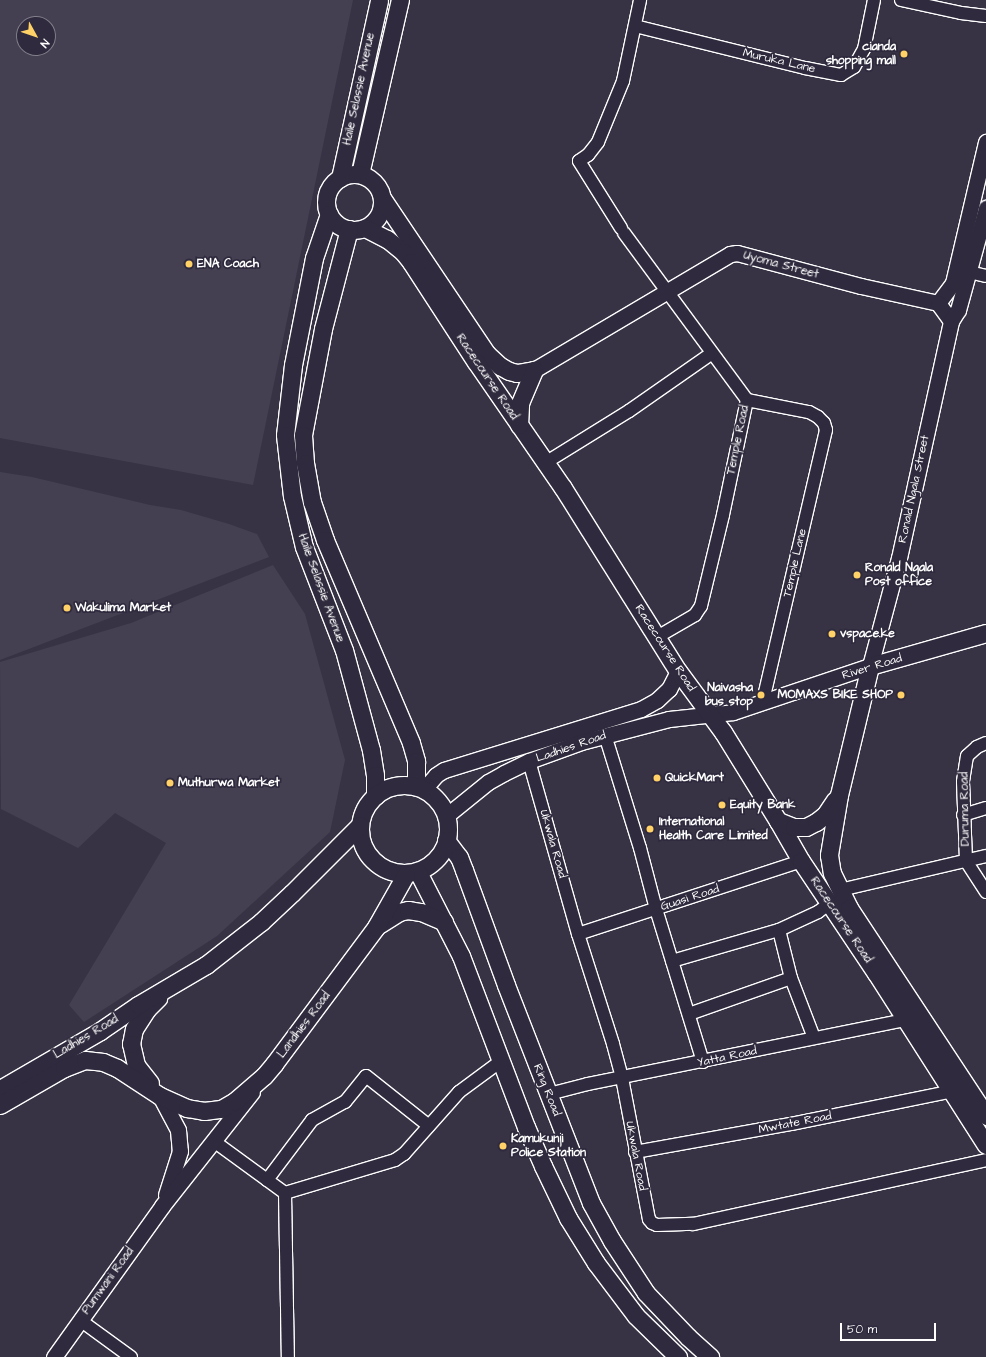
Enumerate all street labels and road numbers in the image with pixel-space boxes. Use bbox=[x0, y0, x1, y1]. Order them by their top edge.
street label: Haile Selassie Avenue bbox=[340, 31, 378, 147]
street label: Muruka Lane bbox=[741, 46, 817, 76]
street label: Uyoma Street bbox=[742, 248, 820, 282]
street label: Racecourse Road bbox=[453, 331, 521, 423]
street label: Temple Road bbox=[724, 404, 752, 476]
street label: Ronald Ngala Street bbox=[896, 434, 932, 544]
street label: Temple Lane bbox=[780, 527, 810, 599]
street label: Haile Selassie Avenue bbox=[295, 532, 347, 644]
street label: Racecourse Road bbox=[632, 602, 698, 694]
street label: River Road bbox=[840, 651, 904, 683]
street label: Ladhies Road bbox=[534, 728, 608, 766]
street label: Duruma Road bbox=[957, 772, 973, 846]
street label: Ukwala Road bbox=[536, 808, 570, 880]
street label: Racecourse Road bbox=[807, 874, 875, 966]
street label: Guasi Road bbox=[659, 882, 721, 914]
street label: Landhies Road bbox=[274, 989, 334, 1061]
street label: Ladhies Road bbox=[51, 1012, 121, 1062]
street label: Yatta Road bbox=[696, 1044, 758, 1070]
street label: Ring Road bbox=[530, 1062, 564, 1118]
street label: Mwtate Road bbox=[757, 1109, 833, 1137]
street label: Ukwala Road bbox=[622, 1120, 650, 1192]
street label: Pumwani Road bbox=[79, 1245, 137, 1317]

